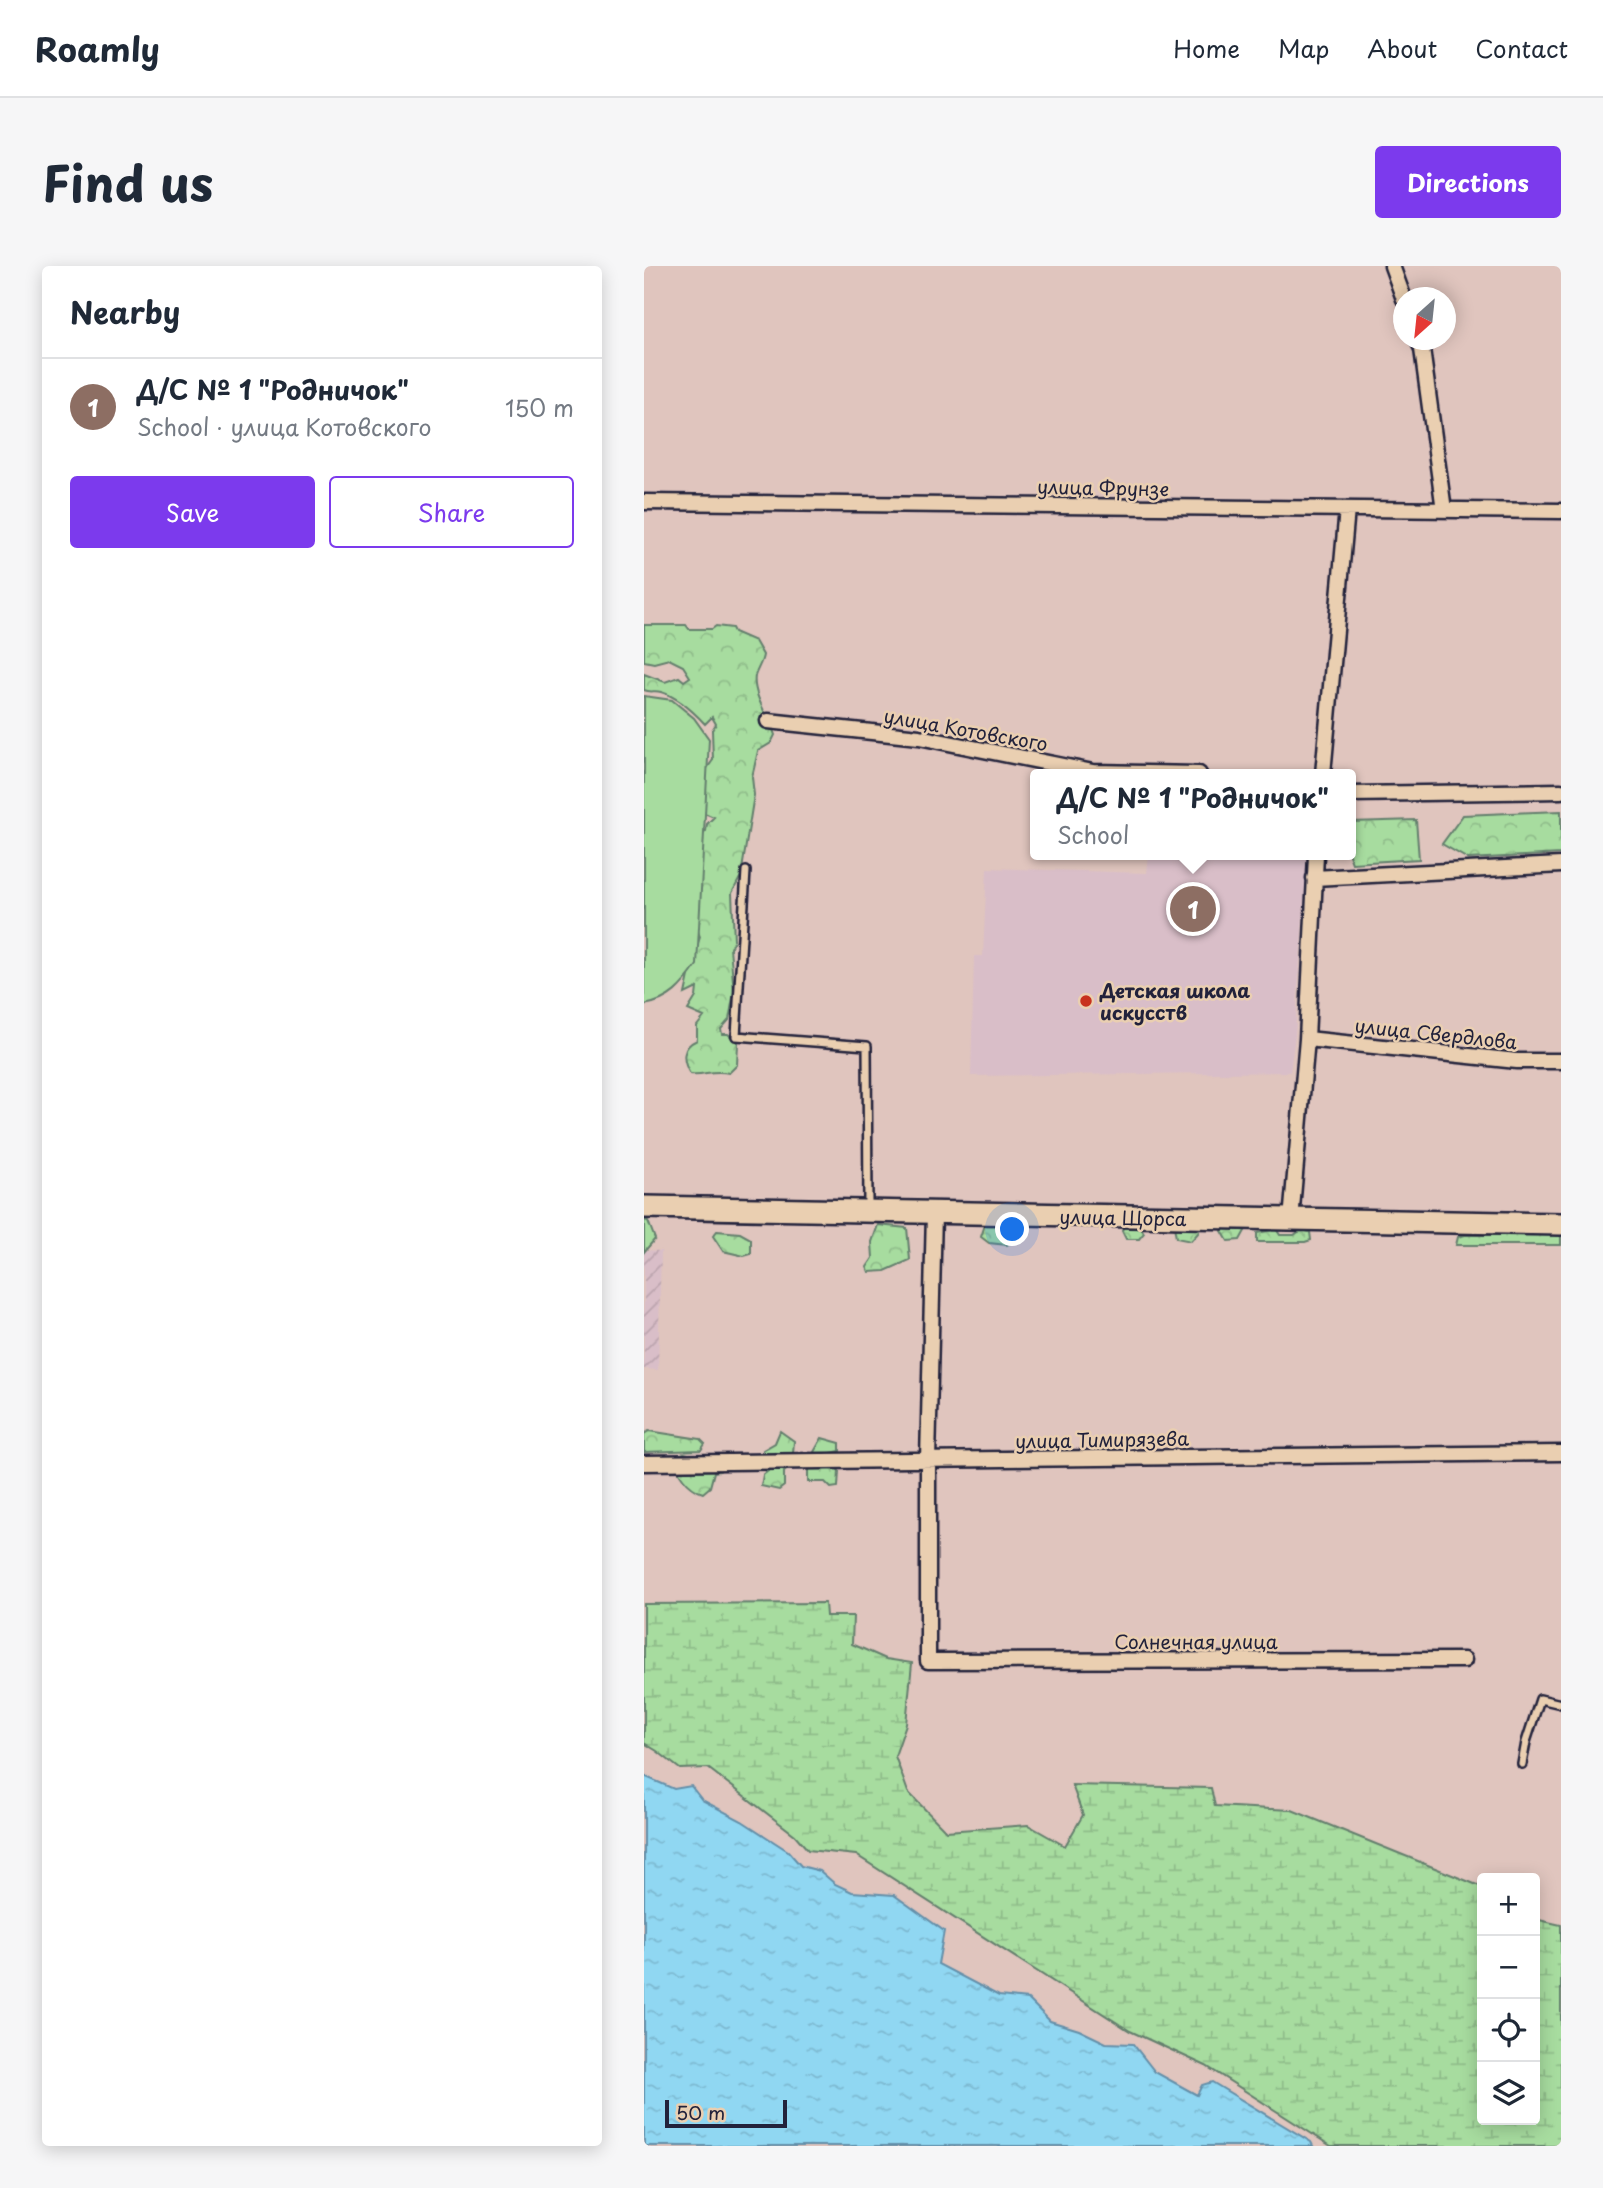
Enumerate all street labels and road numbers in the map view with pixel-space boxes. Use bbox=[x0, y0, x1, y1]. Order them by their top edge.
street label: улица Фрунзе bbox=[1037, 472, 1169, 502]
street label: улица Котовского bbox=[882, 701, 1050, 757]
street label: улица Свердлова bbox=[1353, 1011, 1519, 1055]
street label: улица Щорса bbox=[1059, 1202, 1187, 1232]
street label: улица Тимирязева bbox=[1015, 1423, 1189, 1455]
street label: Солнечная улица bbox=[1114, 1627, 1278, 1655]

